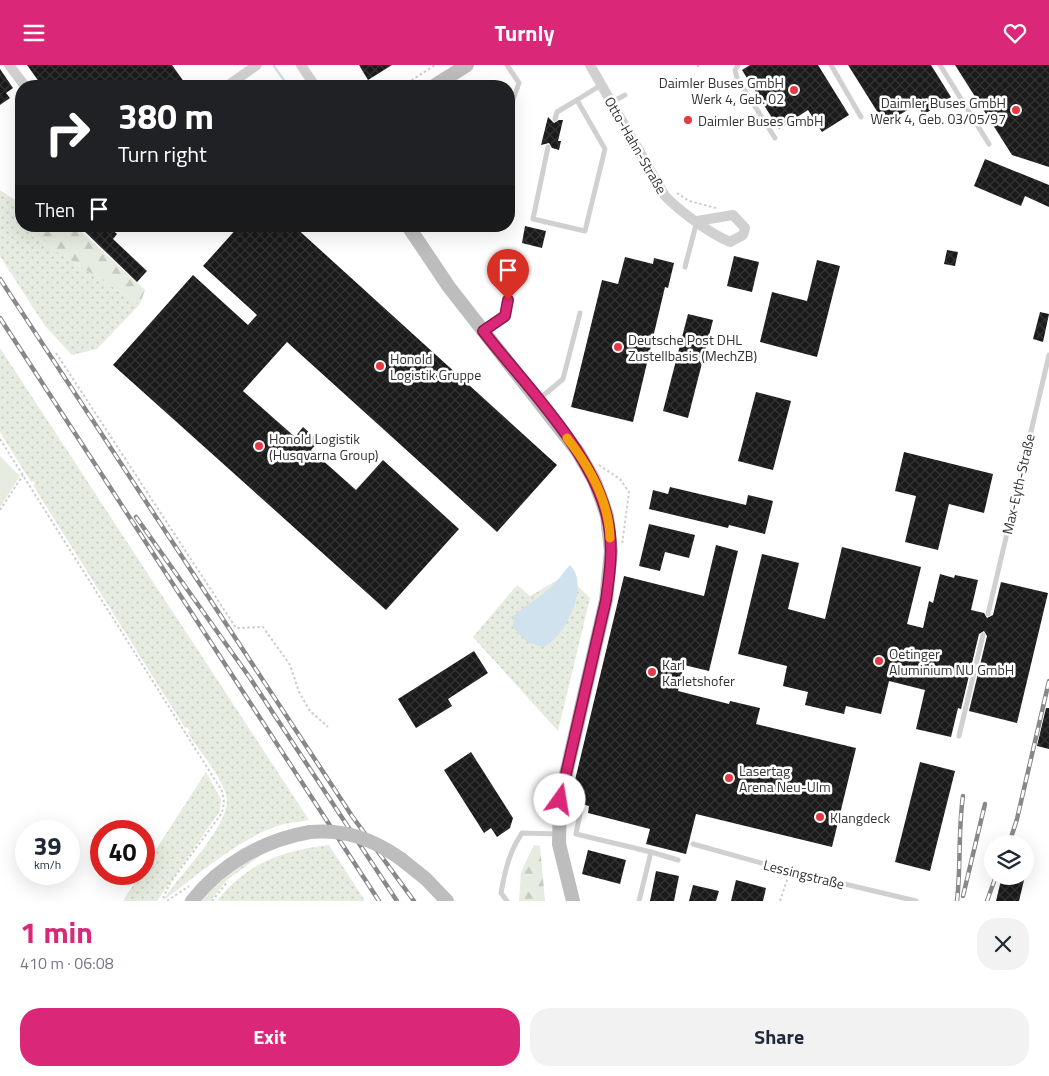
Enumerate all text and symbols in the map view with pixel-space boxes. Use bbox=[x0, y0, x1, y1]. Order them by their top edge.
text: Turnly bbox=[495, 16, 554, 50]
icon: menu bbox=[20, 19, 48, 47]
icon: heart bbox=[1001, 19, 1029, 47]
place label: Daimler Buses GmbH Werk 4, Geb. 02 bbox=[659, 72, 784, 109]
marker: Daimler Buses GmbH Werk 4, Geb. 02 bbox=[788, 84, 800, 96]
text: 380 m bbox=[118, 89, 214, 143]
street label: Otto-Hahn-Straße bbox=[600, 92, 672, 198]
place label: Daimler Buses GmbH Werk 4, Geb. 03/05/97 bbox=[870, 92, 1006, 129]
icon: right bbox=[35, 100, 100, 165]
marker: Daimler Buses GmbH Werk 4, Geb. 03/05/97 bbox=[1010, 104, 1022, 116]
place label: Daimler Buses GmbH bbox=[698, 110, 823, 131]
marker: Daimler Buses GmbH bbox=[682, 114, 694, 126]
text: Turn right bbox=[118, 137, 207, 171]
text: Then bbox=[35, 195, 75, 224]
icon: arrive bbox=[85, 195, 113, 223]
pin bbox=[487, 249, 529, 300]
icon: arrive bbox=[494, 256, 522, 284]
place label: Deutsche Post DHL Zustellbasis (MechZB) bbox=[628, 329, 757, 366]
marker: Deutsche Post DHL Zustellbasis (MechZB) bbox=[612, 341, 624, 353]
place label: Honold Logistik Gruppe bbox=[390, 348, 481, 385]
marker: Honold Logistik Gruppe bbox=[374, 360, 386, 372]
place label: Honold Logistik (Husqvarna Group) bbox=[269, 428, 379, 465]
street label: Max-Eyth-Straße bbox=[996, 432, 1040, 536]
marker: Honold Logistik (Husqvarna Group) bbox=[253, 440, 265, 452]
place label: Oetinger Aluminium NU GmbH bbox=[889, 643, 1014, 680]
place label: Karl Karletshofer bbox=[662, 654, 735, 691]
marker: Oetinger Aluminium NU GmbH bbox=[873, 655, 885, 667]
marker: Karl Karletshofer bbox=[646, 666, 658, 678]
place label: Lasertag Arena Neu-Ulm bbox=[739, 760, 831, 797]
marker: Lasertag Arena Neu-Ulm bbox=[723, 772, 735, 784]
position arrow bbox=[533, 773, 585, 825]
place label: Klangdeck bbox=[830, 807, 891, 828]
marker: Klangdeck bbox=[814, 811, 826, 823]
speed limit sign: 40 bbox=[90, 820, 155, 885]
text: 39 bbox=[33, 827, 62, 865]
map controls bbox=[984, 835, 1034, 885]
button: layers bbox=[984, 835, 1034, 885]
street label: Lessingstraße bbox=[761, 854, 847, 894]
text: km/h bbox=[34, 855, 61, 874]
text: 1 min bbox=[20, 909, 93, 955]
button: close bbox=[977, 918, 1029, 970]
text: 410 m · 06:08 bbox=[20, 951, 114, 975]
button: Exit bbox=[20, 1008, 520, 1066]
button: Share bbox=[530, 1008, 1029, 1066]

